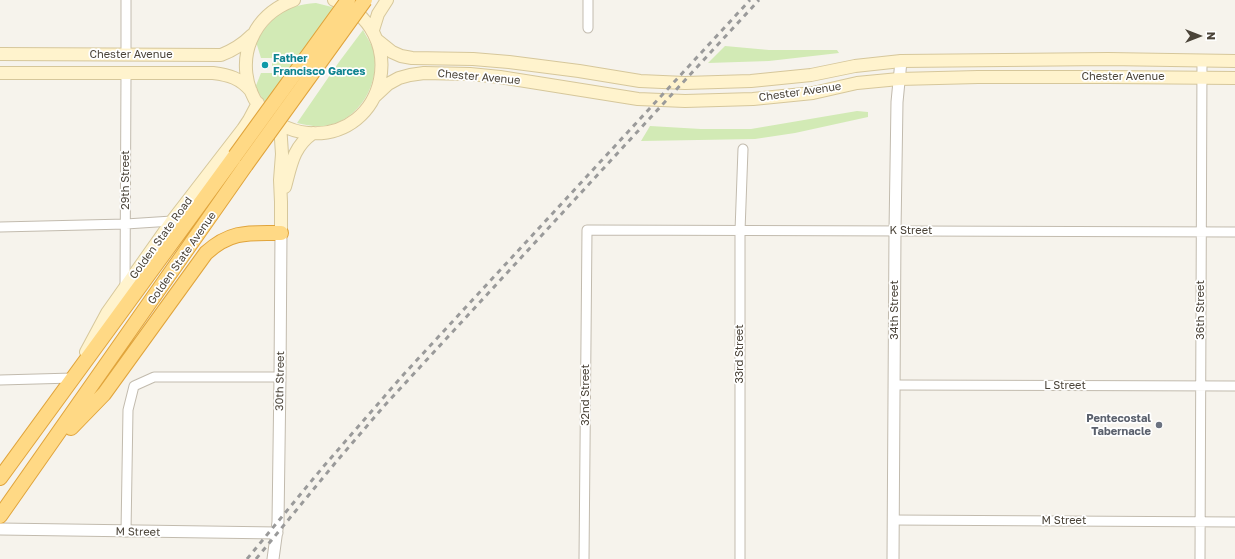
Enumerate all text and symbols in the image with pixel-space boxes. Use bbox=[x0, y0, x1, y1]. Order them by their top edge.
north arrow bbox=[1179, 16, 1219, 56]
text: N bbox=[1205, 32, 1218, 40]
street label: Chester Avenue bbox=[89, 48, 173, 62]
place label: Father Francisco Garces bbox=[273, 52, 365, 78]
marker: Father Francisco Garces bbox=[260, 60, 270, 70]
street label: Chester Avenue bbox=[437, 67, 521, 87]
street label: Chester Avenue bbox=[1081, 70, 1165, 84]
street label: Chester Avenue bbox=[758, 80, 842, 104]
street label: 29th Street bbox=[119, 150, 133, 210]
street label: Golden State Road bbox=[127, 194, 195, 282]
street label: Golden State Avenue bbox=[145, 209, 219, 307]
street label: K Street bbox=[890, 224, 932, 238]
street label: 34th Street bbox=[888, 280, 902, 340]
street label: 36th Street bbox=[1194, 280, 1208, 340]
street label: 33rd Street bbox=[733, 324, 747, 384]
street label: 30th Street bbox=[273, 351, 287, 411]
street label: 32nd Street bbox=[579, 364, 593, 426]
street label: L Street bbox=[1044, 379, 1086, 393]
place label: Pentecostal Tabernacle bbox=[1086, 412, 1151, 438]
marker: Pentecostal Tabernacle bbox=[1154, 420, 1164, 430]
street label: M Street bbox=[1042, 514, 1086, 528]
street label: M Street bbox=[116, 525, 160, 539]

